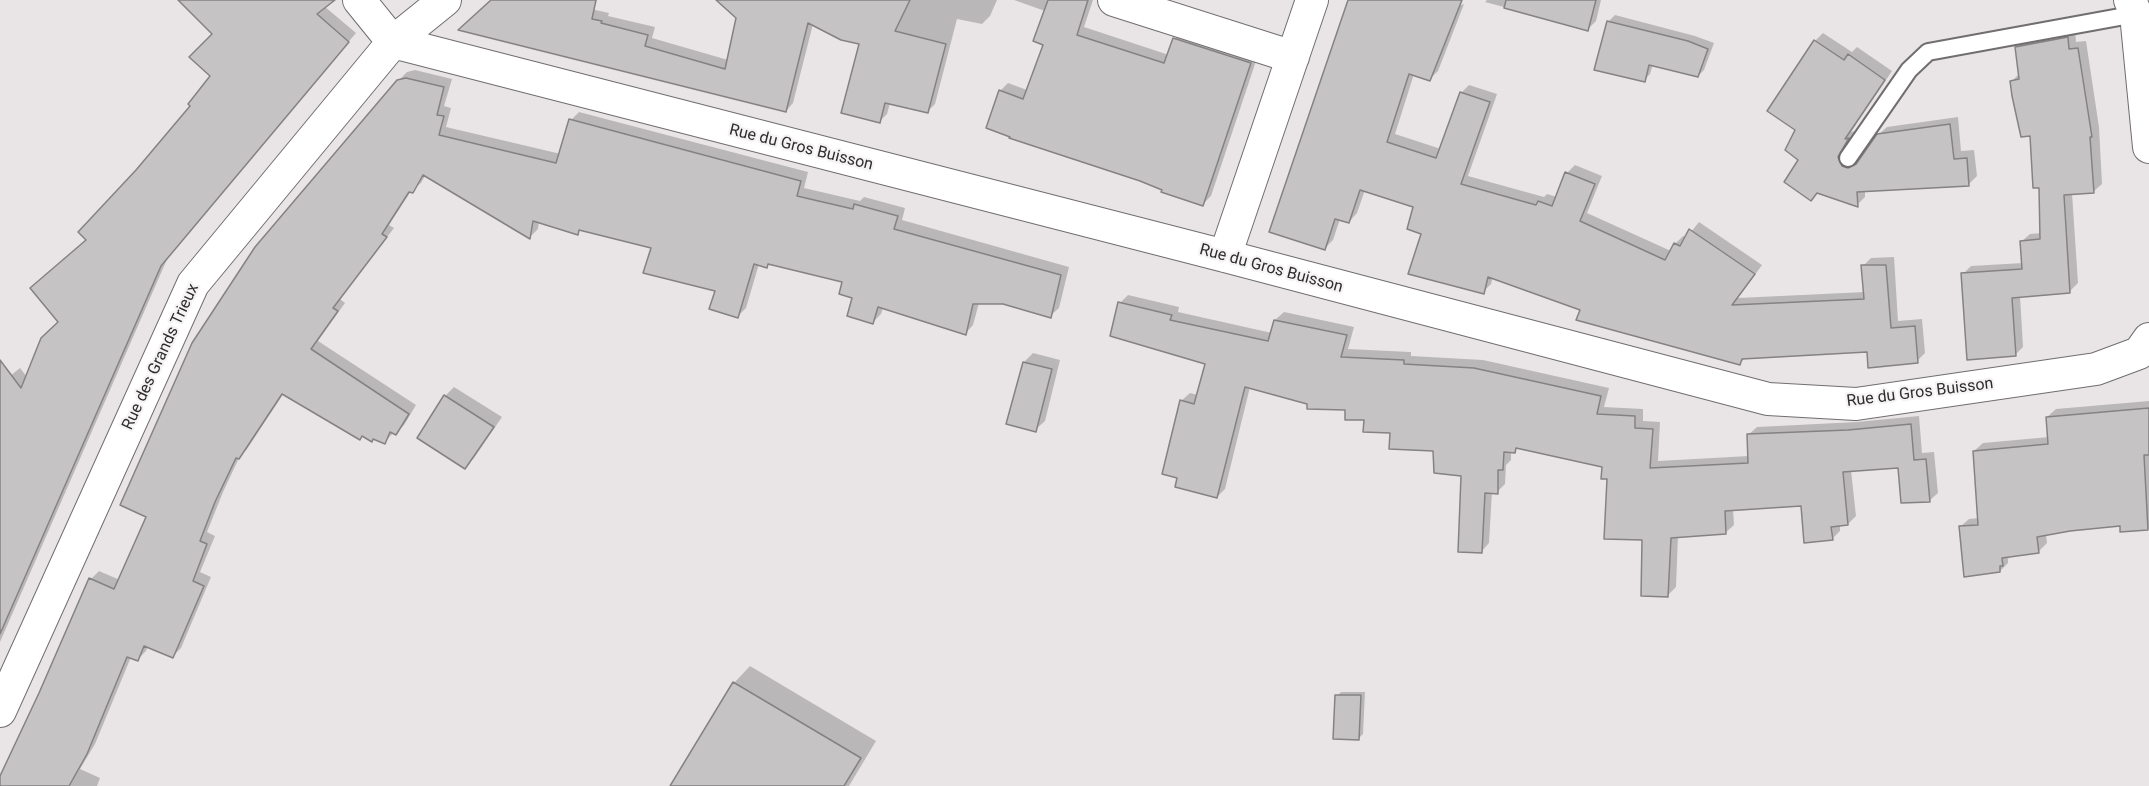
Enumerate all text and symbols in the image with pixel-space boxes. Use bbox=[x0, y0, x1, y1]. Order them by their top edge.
street label: Rue du Gros Buisson bbox=[727, 121, 875, 175]
street label: Rue du Gros Buisson bbox=[1197, 241, 1345, 297]
street label: Rue des Grands Trieux bbox=[119, 281, 203, 433]
street label: Rue du Gros Buisson bbox=[1846, 374, 1994, 412]

